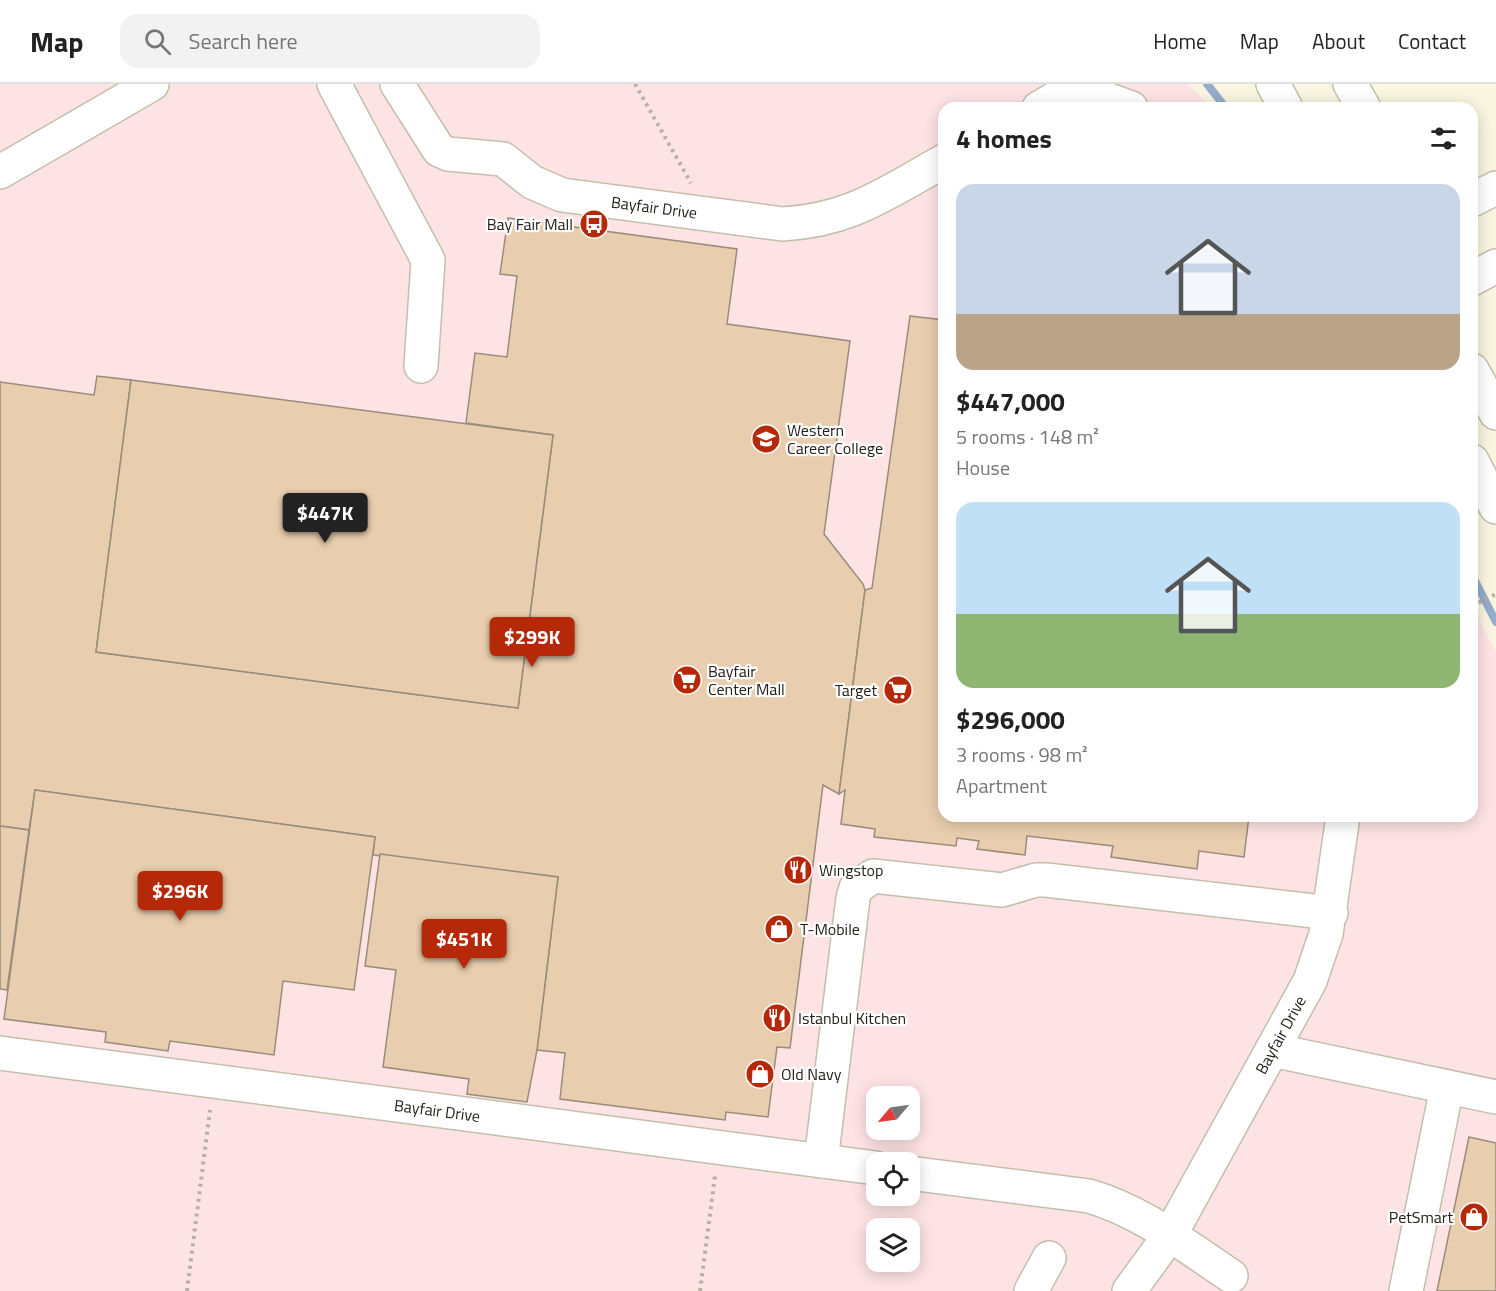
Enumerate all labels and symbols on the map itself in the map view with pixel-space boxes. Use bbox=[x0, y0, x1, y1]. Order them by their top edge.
street label: Bayfair Drive bbox=[610, 190, 699, 225]
bus stop icon: Bay Fair Mall bbox=[578, 208, 610, 240]
place label: Bay Fair Mall bbox=[487, 212, 573, 236]
place label: Western Career College bbox=[787, 418, 883, 460]
school or university icon: Western Career College bbox=[750, 423, 782, 455]
pin: $447K bbox=[283, 493, 367, 544]
pin: $299K bbox=[490, 617, 574, 668]
place label: Bayfair Center Mall bbox=[708, 659, 785, 701]
supermarket icon: Bayfair Center Mall bbox=[671, 664, 703, 696]
supermarket icon: Target bbox=[882, 674, 914, 706]
place label: Target bbox=[835, 678, 877, 702]
restaurant icon: Wingstop bbox=[782, 854, 814, 886]
place label: Wingstop bbox=[819, 858, 883, 882]
pin: $296K bbox=[138, 871, 222, 922]
shop icon: T-Mobile bbox=[763, 913, 795, 945]
place label: T-Mobile bbox=[800, 917, 860, 941]
pin: $451K bbox=[422, 919, 506, 970]
street label: Bayfair Drive bbox=[1249, 991, 1312, 1078]
restaurant icon: Istanbul Kitchen bbox=[761, 1002, 793, 1034]
place label: Istanbul Kitchen bbox=[798, 1006, 906, 1030]
shop icon: Old Navy bbox=[744, 1058, 776, 1090]
place label: Old Navy bbox=[781, 1062, 842, 1086]
north arrow bbox=[866, 1086, 920, 1140]
street label: Bayfair Drive bbox=[393, 1093, 482, 1128]
shop icon: PetSmart bbox=[1458, 1201, 1490, 1233]
place label: PetSmart bbox=[1389, 1205, 1453, 1229]

